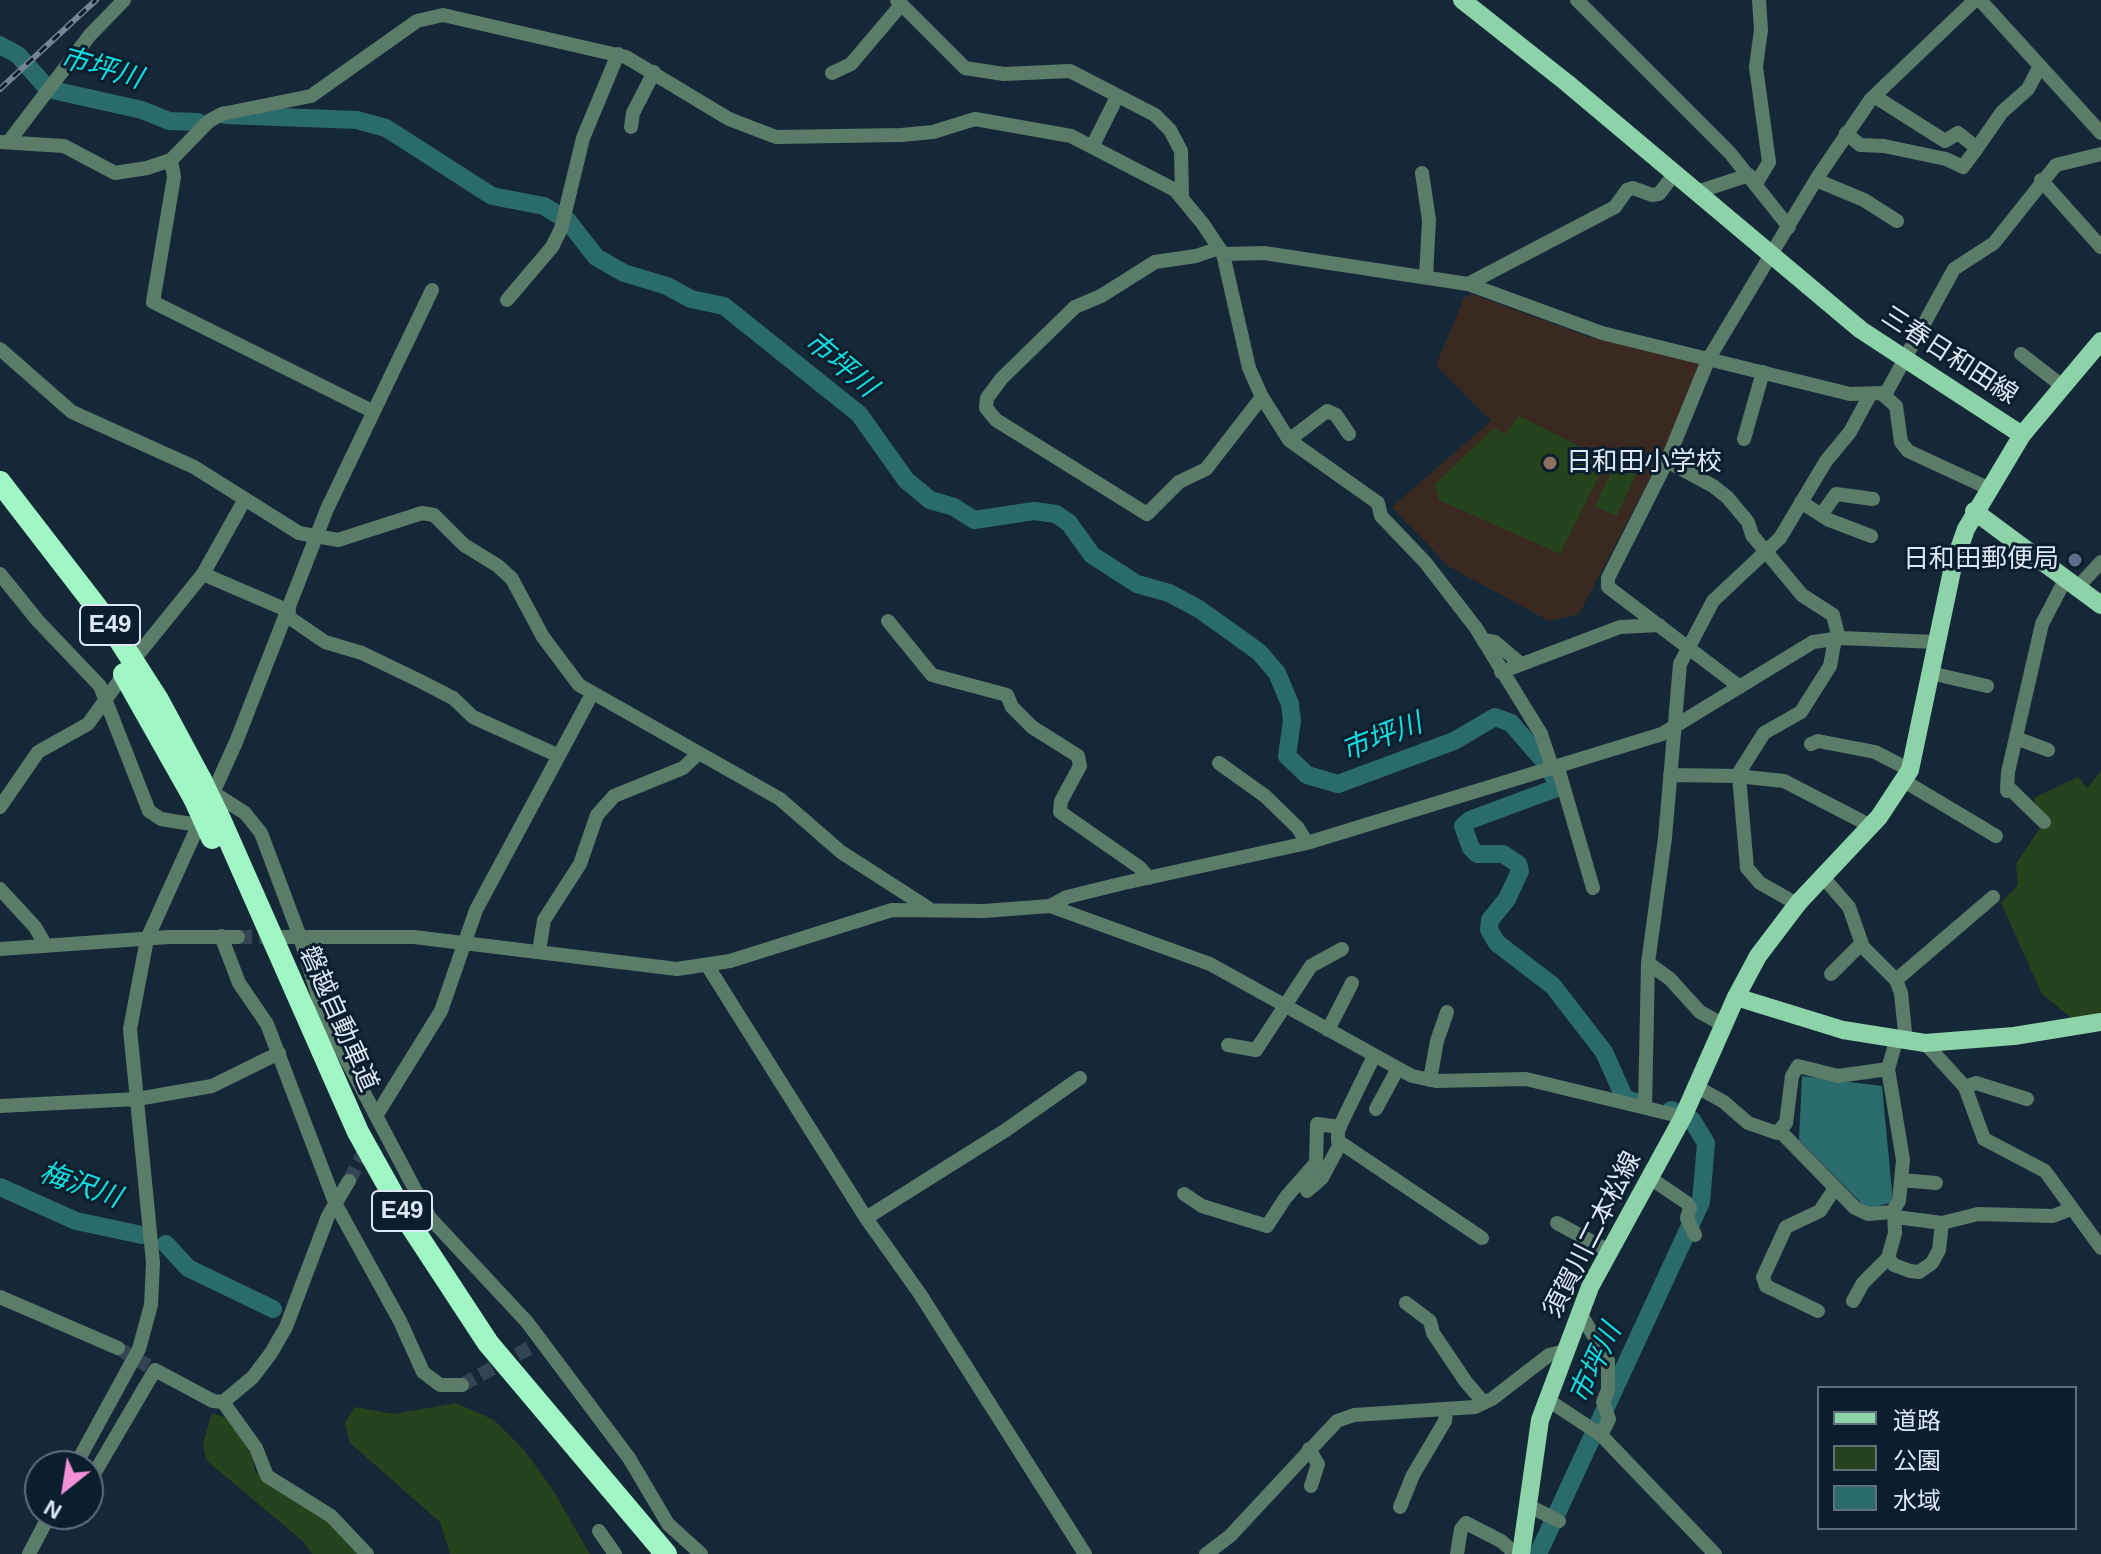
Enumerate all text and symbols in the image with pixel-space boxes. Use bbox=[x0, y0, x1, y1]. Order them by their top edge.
water label: 市坪川 bbox=[56, 41, 146, 97]
street label: 三春日和田線 bbox=[1875, 300, 2023, 412]
water label: 市坪川 bbox=[797, 325, 883, 405]
place label: 日和田小学校 bbox=[1566, 447, 1722, 479]
marker: 日和田小学校 bbox=[1541, 454, 1559, 472]
place label: 日和田郵便局 bbox=[1903, 544, 2059, 576]
marker: 日和田郵便局 bbox=[2066, 551, 2084, 569]
road number: E49 bbox=[80, 605, 140, 645]
water label: 市坪川 bbox=[1337, 707, 1427, 769]
street label: 磐越自動車道 bbox=[292, 941, 384, 1097]
street label: 須賀川二本松線 bbox=[1538, 1147, 1648, 1323]
water label: 梅沢川 bbox=[35, 1156, 125, 1216]
road number: E49 bbox=[372, 1191, 432, 1231]
water label: 市坪川 bbox=[1563, 1319, 1629, 1409]
legend bbox=[1817, 1386, 2077, 1530]
text: 道路 bbox=[1893, 1407, 1941, 1434]
text: 公園 bbox=[1893, 1447, 1941, 1474]
north arrow bbox=[24, 1450, 104, 1530]
text: 水域 bbox=[1893, 1487, 1941, 1514]
text: N bbox=[40, 1495, 66, 1524]

